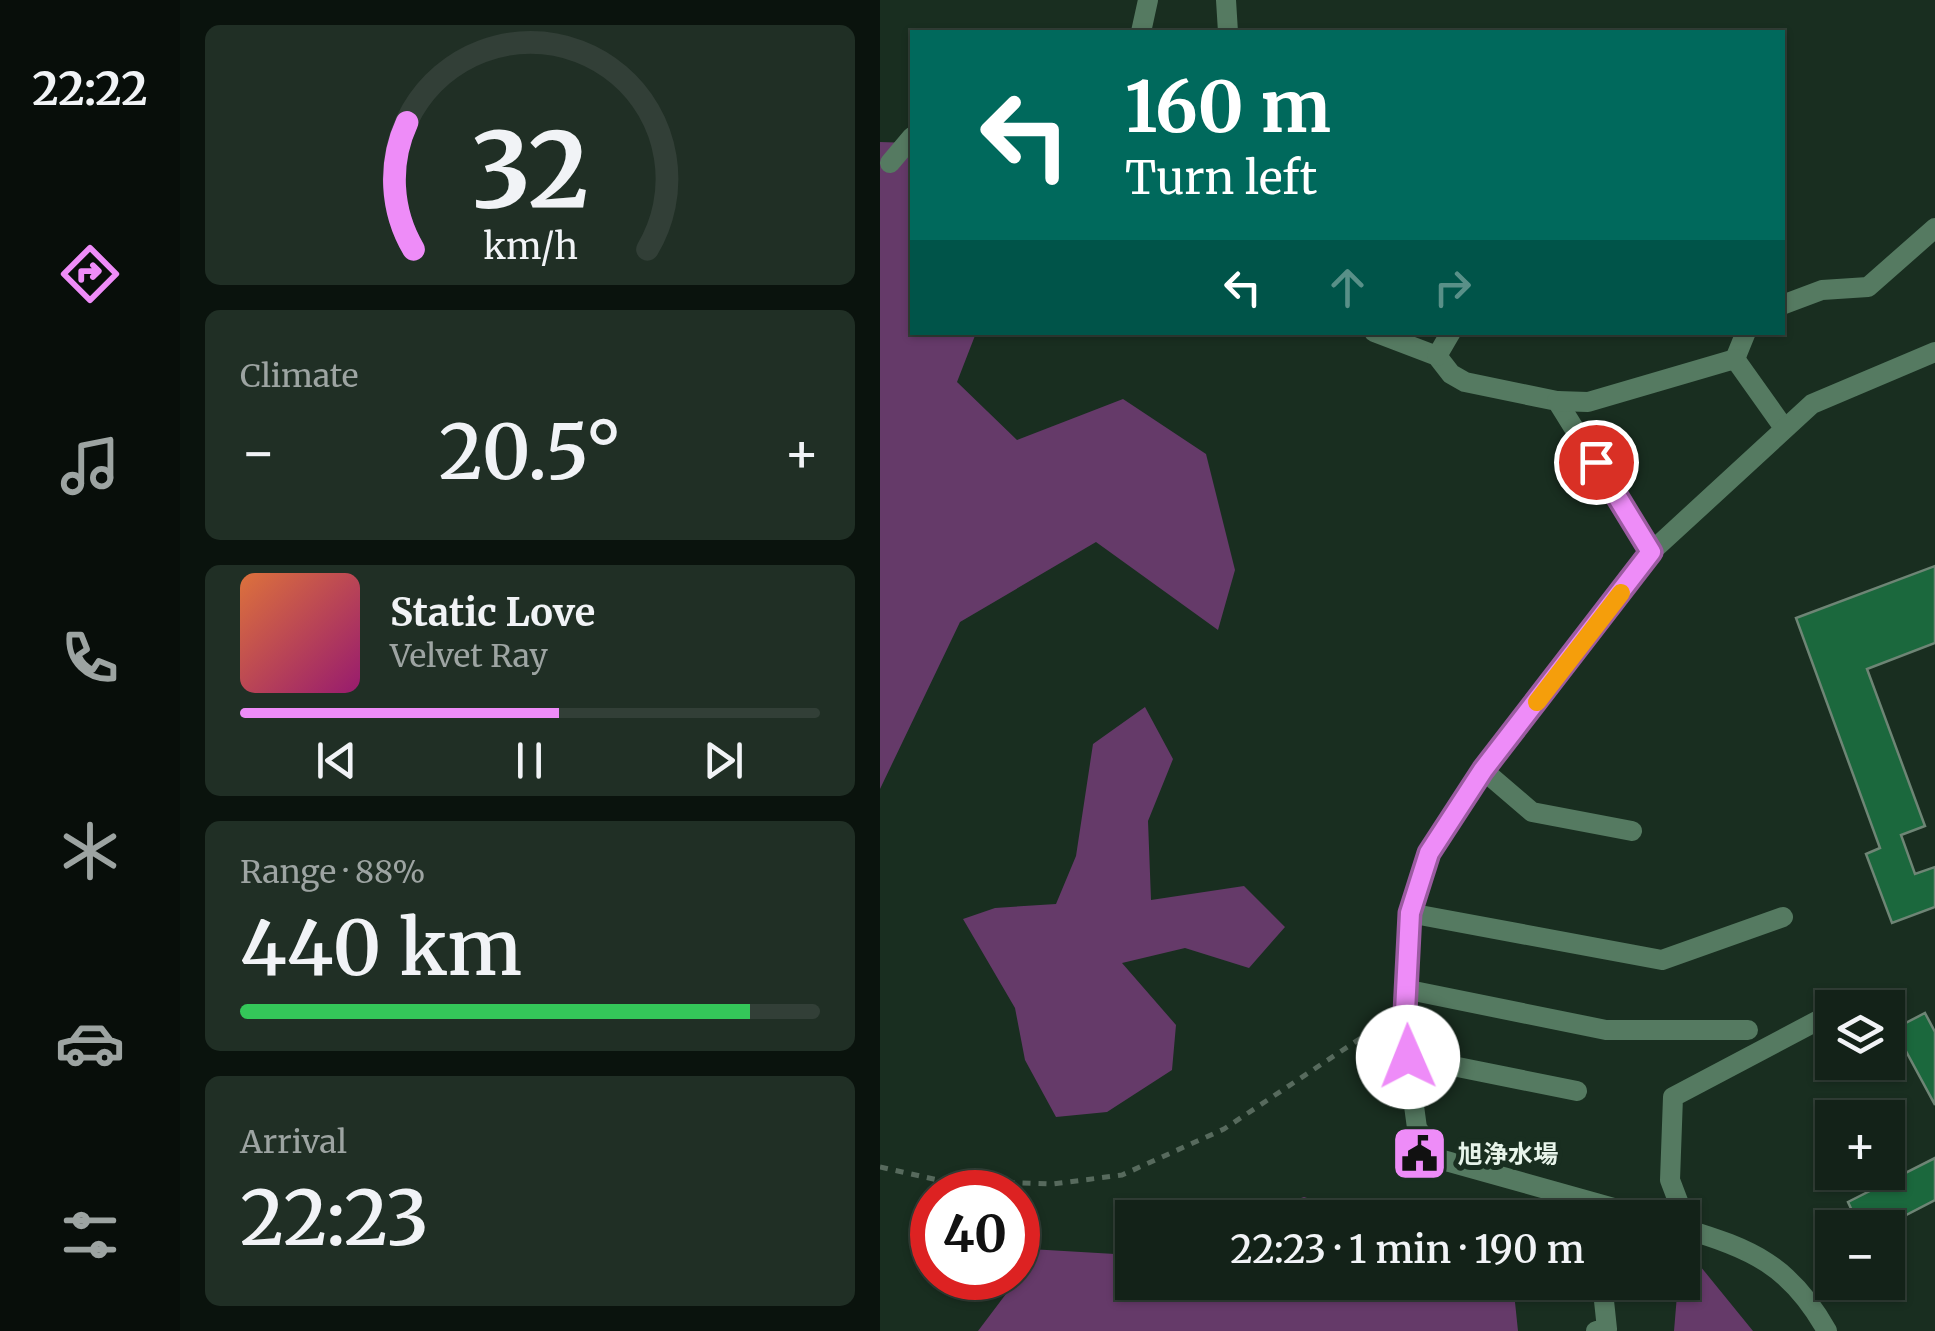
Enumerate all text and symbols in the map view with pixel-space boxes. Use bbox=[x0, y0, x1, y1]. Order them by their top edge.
text: 22:22 bbox=[32, 61, 148, 117]
text: 160 m bbox=[1125, 63, 1331, 151]
icon: left bbox=[960, 70, 1090, 200]
text: 32 bbox=[471, 105, 589, 235]
text: Turn left bbox=[1125, 150, 1317, 206]
text: km/h bbox=[483, 224, 577, 269]
icon: directions bbox=[55, 239, 125, 309]
icon: left bbox=[1215, 260, 1270, 315]
icon: ahead bbox=[1320, 260, 1375, 315]
icon: right bbox=[1425, 260, 1480, 315]
text: Climate bbox=[240, 356, 358, 396]
text: 20.5° bbox=[439, 405, 621, 499]
text: − bbox=[240, 418, 277, 487]
text: + bbox=[783, 418, 820, 487]
pin bbox=[1554, 420, 1639, 505]
icon: music bbox=[55, 431, 125, 501]
icon: arrive bbox=[1569, 435, 1624, 490]
text: Static Love bbox=[390, 589, 595, 636]
icon: phone bbox=[55, 623, 125, 693]
text: Velvet Ray bbox=[390, 636, 548, 676]
icon: previous bbox=[309, 733, 364, 788]
icon: pause bbox=[502, 733, 557, 788]
icon: next bbox=[696, 733, 751, 788]
icon: climate bbox=[55, 816, 125, 886]
text: Range · 88% bbox=[240, 852, 425, 892]
text: 440 km bbox=[240, 901, 522, 995]
map controls bbox=[1815, 990, 1905, 1300]
button: layers bbox=[1815, 990, 1905, 1080]
position arrow bbox=[1356, 1005, 1460, 1109]
icon: car bbox=[55, 1008, 125, 1078]
button: + bbox=[1815, 1100, 1905, 1190]
text: Arrival bbox=[240, 1122, 347, 1162]
public building icon: 旭浄水場 bbox=[1389, 1124, 1449, 1184]
place label: 旭浄水場 bbox=[1458, 1138, 1558, 1170]
speed limit sign: 40 bbox=[910, 1170, 1040, 1300]
text: 22:23 bbox=[240, 1171, 429, 1265]
icon: filters bbox=[55, 1200, 125, 1270]
button: − bbox=[1815, 1210, 1905, 1300]
text: 22:23 · 1 min · 190 m bbox=[1230, 1226, 1585, 1273]

